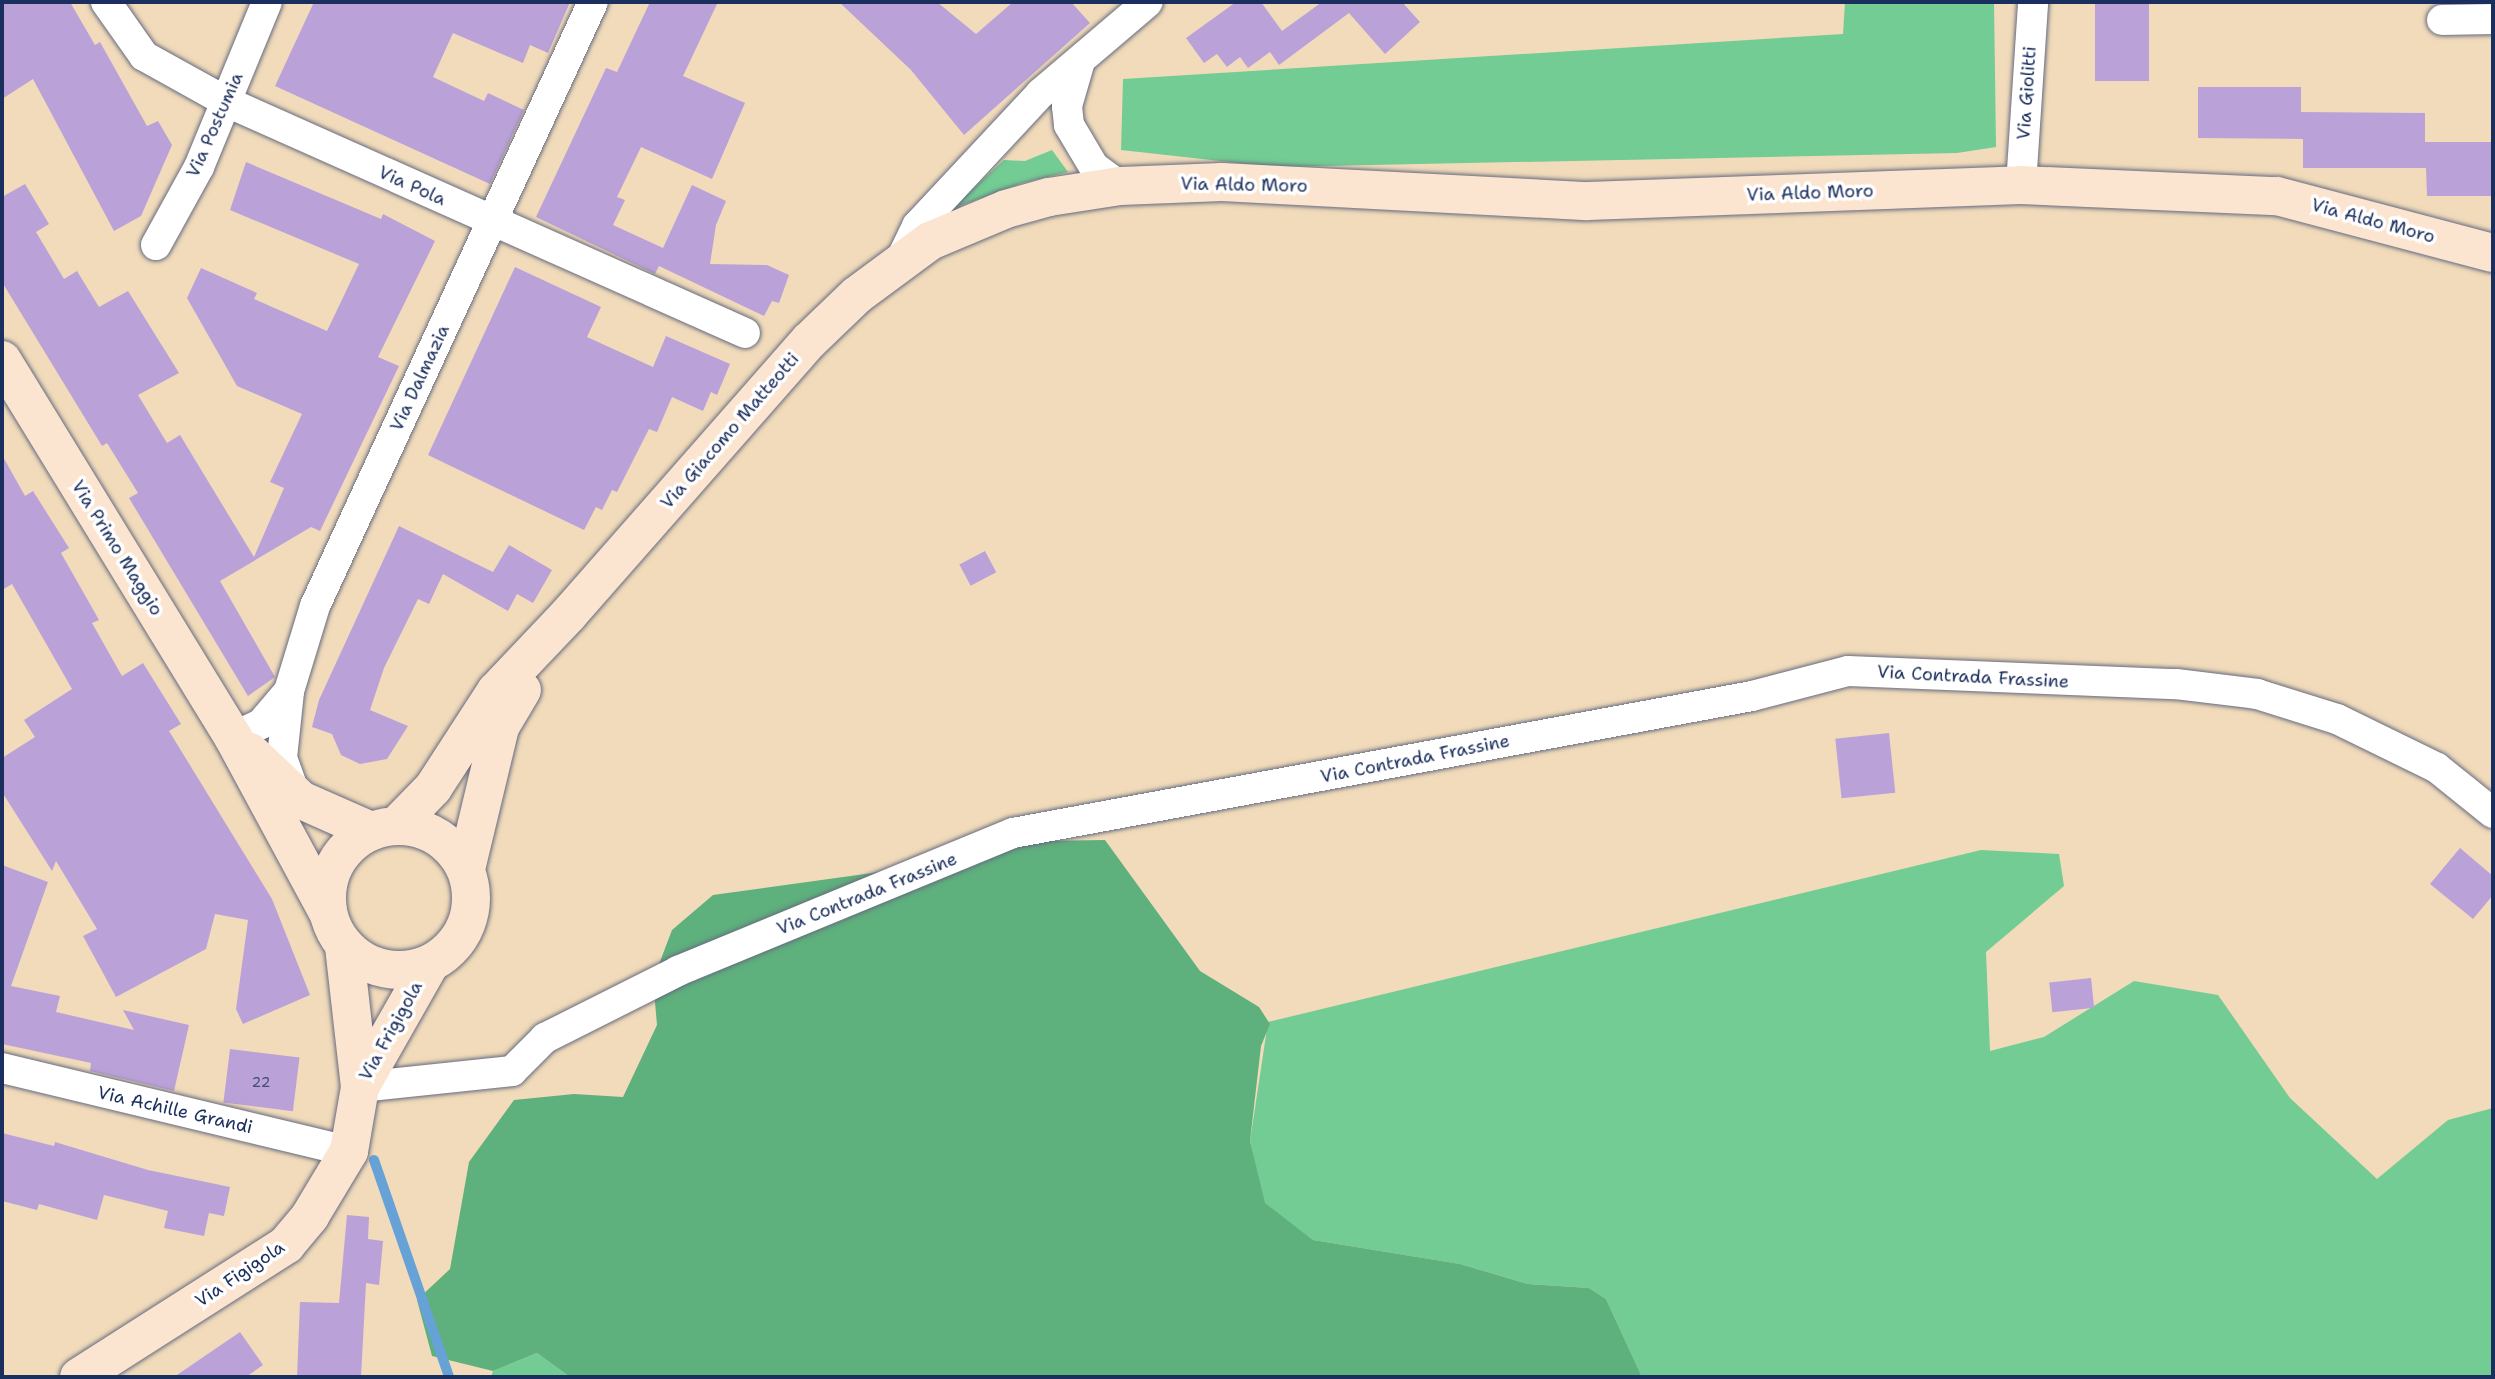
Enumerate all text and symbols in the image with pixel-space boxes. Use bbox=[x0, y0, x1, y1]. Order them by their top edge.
street label: Via Giolitti bbox=[2013, 45, 2041, 141]
street label: Via Postumia bbox=[182, 69, 248, 181]
street label: Via Pola bbox=[375, 162, 449, 210]
street label: Via Aldo Moro bbox=[1180, 173, 1308, 197]
street label: Via Aldo Moro bbox=[1746, 180, 1874, 206]
street label: Via Aldo Moro bbox=[2309, 194, 2437, 248]
street label: Via Dalmazia bbox=[386, 321, 454, 435]
street label: Via Giacomo Matteotti bbox=[656, 349, 804, 513]
street label: Via Primo Maggio bbox=[67, 476, 167, 620]
street label: Via Contrada Frassine bbox=[1876, 661, 2070, 693]
street label: Via Contrada Frassine bbox=[1319, 730, 1511, 788]
street label: Via Contrada Frassine bbox=[774, 848, 960, 940]
street label: Via Frigigola bbox=[355, 978, 427, 1084]
house number: 22 bbox=[252, 1074, 270, 1090]
street label: Via Achille Grandi bbox=[95, 1082, 255, 1138]
street label: Via Figigola bbox=[191, 1236, 289, 1312]

